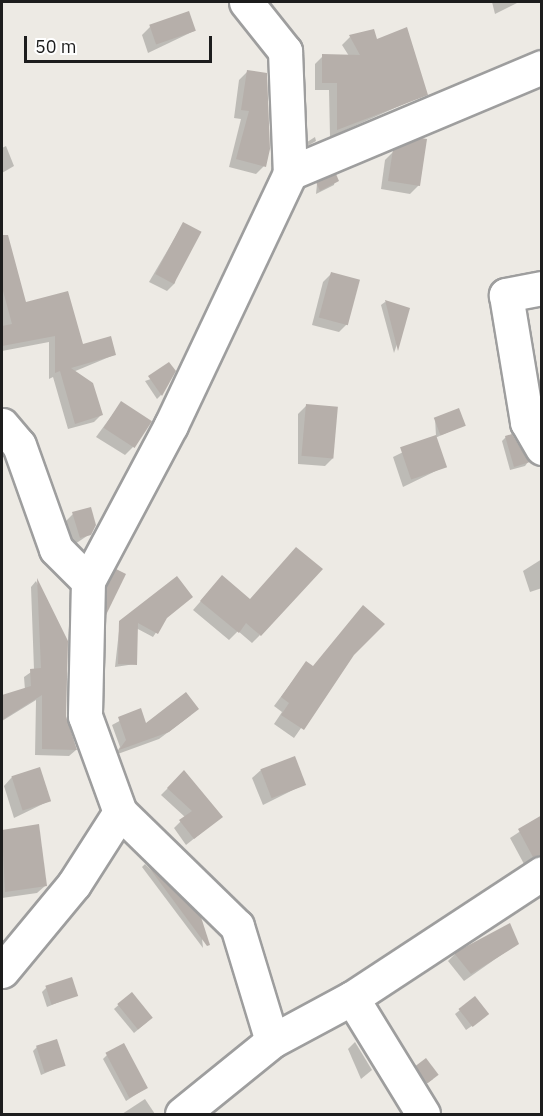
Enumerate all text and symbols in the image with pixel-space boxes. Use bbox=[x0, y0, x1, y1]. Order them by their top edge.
scale bar bbox=[27, 24, 214, 62]
text: 50 m bbox=[35, 35, 77, 58]

